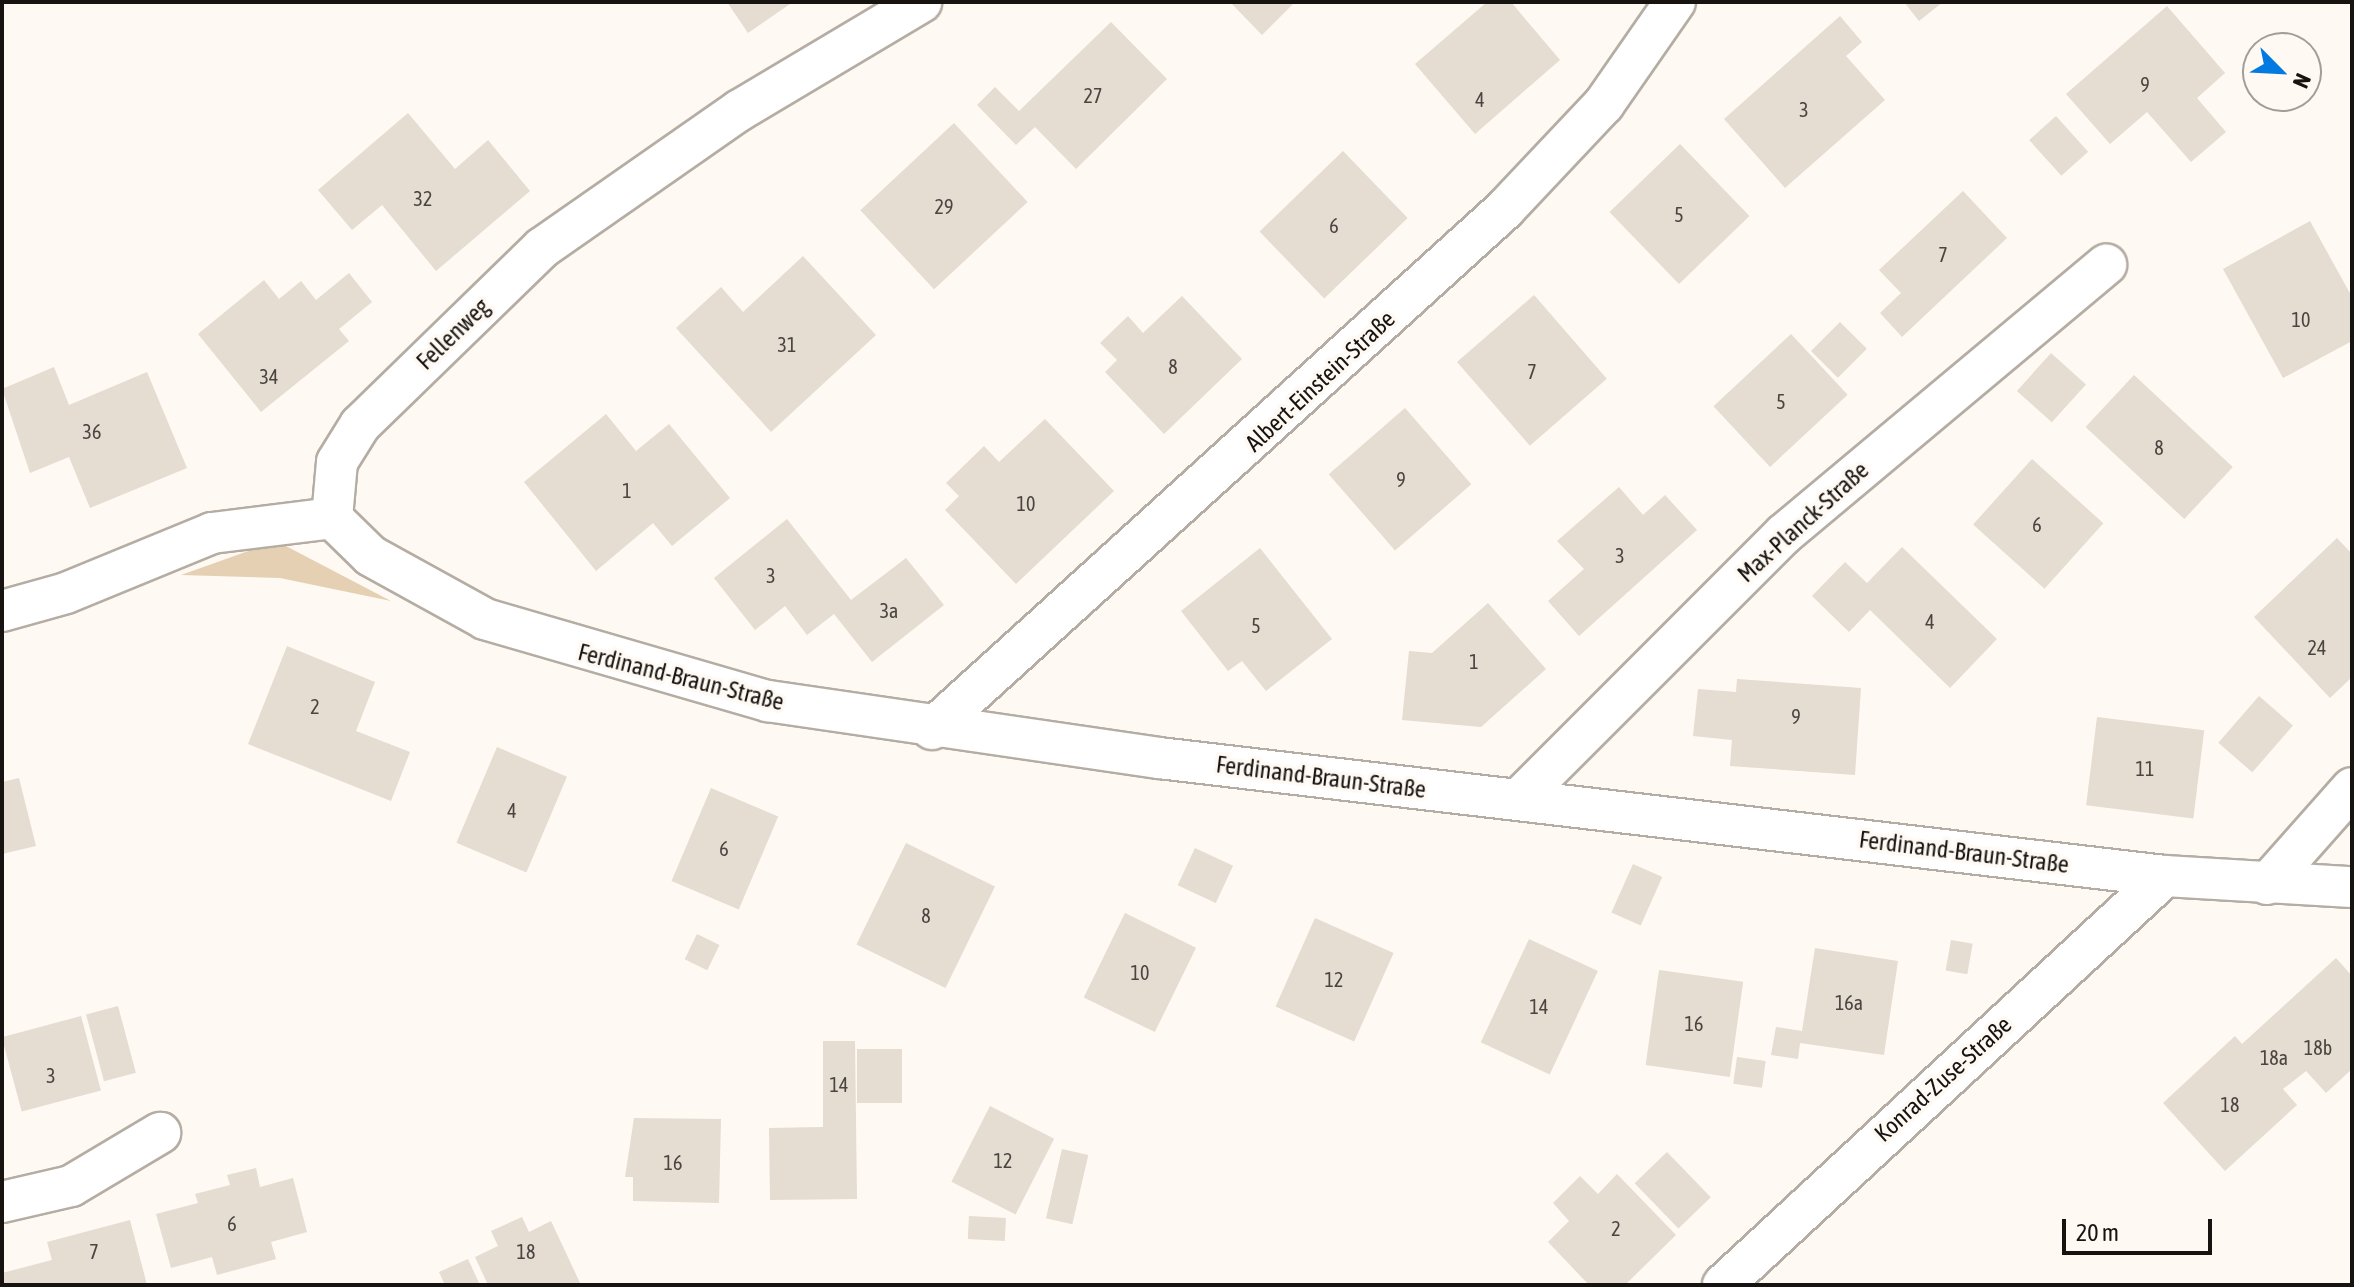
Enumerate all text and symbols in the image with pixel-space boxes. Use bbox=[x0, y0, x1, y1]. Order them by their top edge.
north arrow bbox=[2242, 32, 2322, 112]
text: N bbox=[2288, 70, 2317, 92]
house number: 9 bbox=[2140, 72, 2150, 96]
house number: 27 bbox=[1084, 83, 1102, 107]
house number: 4 bbox=[1475, 87, 1485, 111]
house number: 3 bbox=[1799, 97, 1809, 121]
house number: 32 bbox=[414, 186, 432, 210]
house number: 29 bbox=[935, 194, 953, 218]
house number: 5 bbox=[1674, 202, 1684, 226]
house number: 6 bbox=[1329, 213, 1339, 237]
house number: 7 bbox=[1938, 242, 1948, 266]
street label: Fellenweg bbox=[410, 292, 496, 376]
street label: Albert-Einstein-Straße bbox=[1239, 304, 1401, 458]
house number: 10 bbox=[2292, 307, 2310, 331]
house number: 31 bbox=[778, 332, 796, 356]
house number: 8 bbox=[1168, 354, 1178, 378]
house number: 7 bbox=[1527, 359, 1537, 383]
house number: 34 bbox=[260, 364, 278, 388]
house number: 5 bbox=[1776, 389, 1786, 413]
house number: 36 bbox=[83, 419, 101, 443]
house number: 8 bbox=[2154, 435, 2164, 459]
street label: Max-Planck-Straße bbox=[1732, 456, 1874, 588]
house number: 9 bbox=[1396, 467, 1406, 491]
house number: 1 bbox=[622, 478, 632, 502]
house number: 10 bbox=[1017, 491, 1035, 515]
house number: 6 bbox=[2032, 512, 2042, 536]
house number: 3 bbox=[1615, 543, 1625, 567]
house number: 3 bbox=[766, 563, 776, 587]
house number: 3a bbox=[880, 598, 898, 622]
house number: 4 bbox=[1925, 609, 1935, 633]
house number: 5 bbox=[1251, 613, 1261, 637]
house number: 24 bbox=[2308, 635, 2326, 659]
street label: Ferdinand-Braun-Straße bbox=[575, 637, 787, 717]
house number: 1 bbox=[1469, 649, 1479, 673]
house number: 2 bbox=[310, 694, 320, 718]
house number: 9 bbox=[1791, 704, 1801, 728]
street label: Ferdinand-Braun-Straße bbox=[1214, 750, 1428, 804]
house number: 11 bbox=[2136, 756, 2154, 780]
house number: 4 bbox=[507, 798, 517, 822]
street label: Ferdinand-Braun-Straße bbox=[1857, 825, 2071, 879]
house number: 6 bbox=[719, 836, 729, 860]
house number: 8 bbox=[921, 903, 931, 927]
house number: 10 bbox=[1131, 960, 1149, 984]
house number: 12 bbox=[1325, 967, 1343, 991]
house number: 16a bbox=[1835, 990, 1863, 1014]
house number: 14 bbox=[1530, 994, 1548, 1018]
street label: Konrad-Zuse-Straße bbox=[1869, 1010, 2017, 1148]
house number: 16 bbox=[1685, 1011, 1703, 1035]
house number: 18b bbox=[2304, 1035, 2332, 1059]
house number: 18a bbox=[2260, 1045, 2288, 1069]
house number: 3 bbox=[46, 1063, 56, 1087]
house number: 14 bbox=[830, 1072, 848, 1096]
house number: 18 bbox=[2221, 1092, 2239, 1116]
house number: 12 bbox=[994, 1148, 1012, 1172]
house number: 16 bbox=[664, 1150, 682, 1174]
scale bar bbox=[2066, 1203, 2216, 1253]
house number: 6 bbox=[227, 1211, 237, 1235]
house number: 2 bbox=[1611, 1216, 1621, 1240]
text: 20 m bbox=[2076, 1219, 2119, 1246]
house number: 7 bbox=[89, 1239, 99, 1263]
house number: 18 bbox=[517, 1239, 535, 1263]

